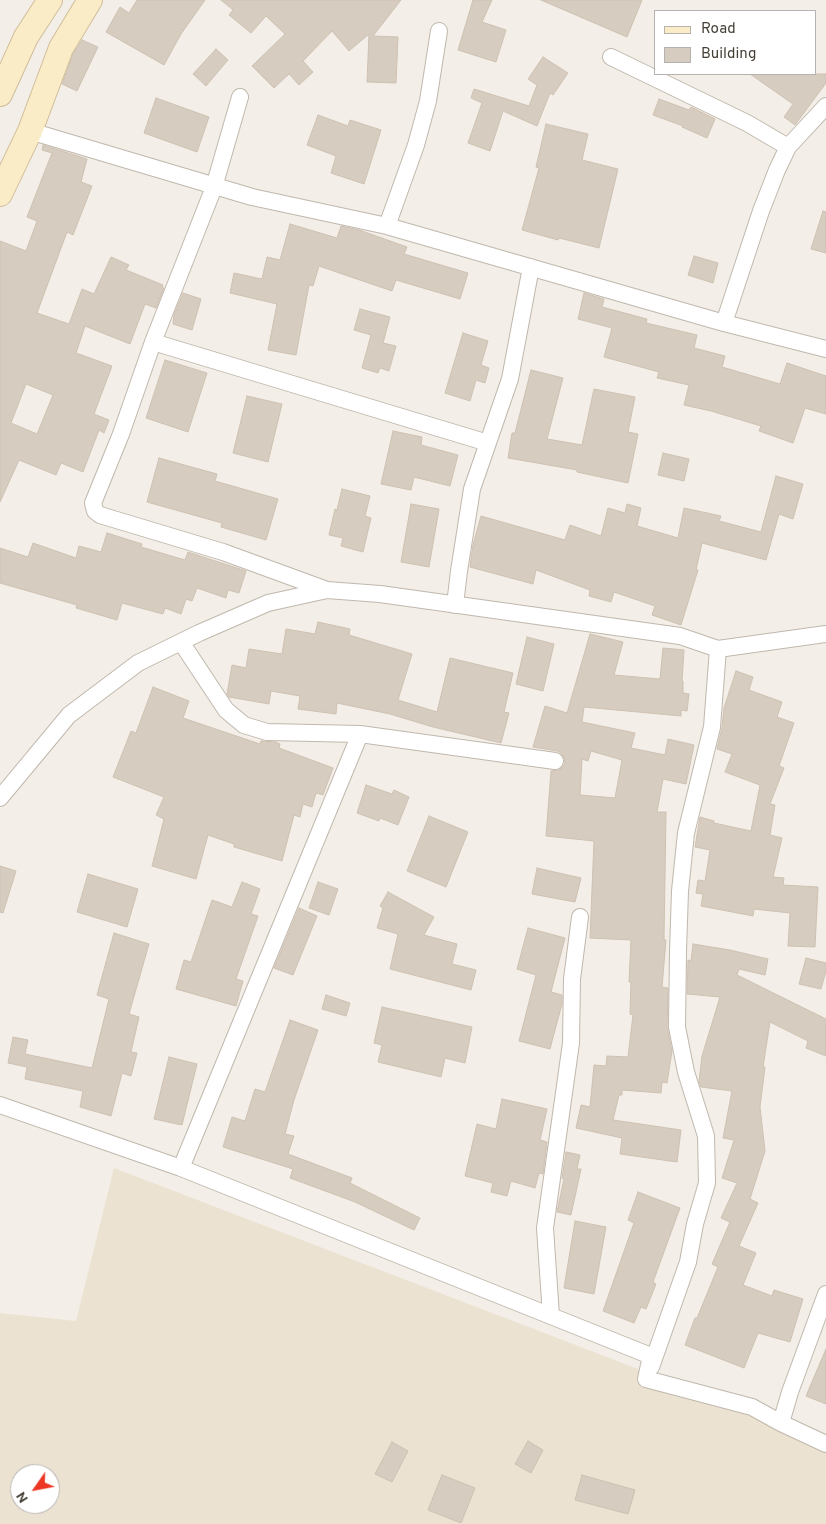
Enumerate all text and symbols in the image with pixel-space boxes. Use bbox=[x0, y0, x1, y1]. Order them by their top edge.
legend bbox=[654, 10, 816, 75]
text: Road bbox=[701, 20, 736, 39]
text: Building bbox=[701, 45, 756, 64]
north arrow bbox=[10, 1464, 60, 1514]
text: N bbox=[13, 1488, 33, 1506]

